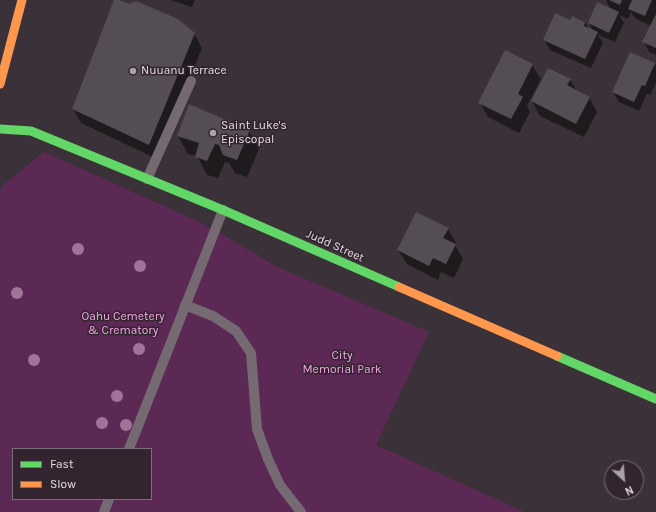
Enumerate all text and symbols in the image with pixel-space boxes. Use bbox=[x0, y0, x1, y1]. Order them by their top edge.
place label: Nuuanu Terrace bbox=[141, 64, 227, 78]
marker: Nuuanu Terrace bbox=[128, 66, 138, 76]
place label: Saint Luke's Episcopal bbox=[221, 119, 287, 147]
marker: Saint Luke's Episcopal bbox=[208, 128, 218, 138]
street label: Judd Street bbox=[304, 227, 366, 265]
park label: Oahu Cemetery & Crematory bbox=[81, 310, 165, 338]
park label: City Memorial Park bbox=[302, 349, 382, 377]
legend bbox=[12, 448, 152, 500]
text: Fast bbox=[50, 457, 73, 471]
north arrow bbox=[604, 460, 644, 500]
text: Slow bbox=[50, 477, 76, 491]
text: N bbox=[623, 483, 635, 498]

